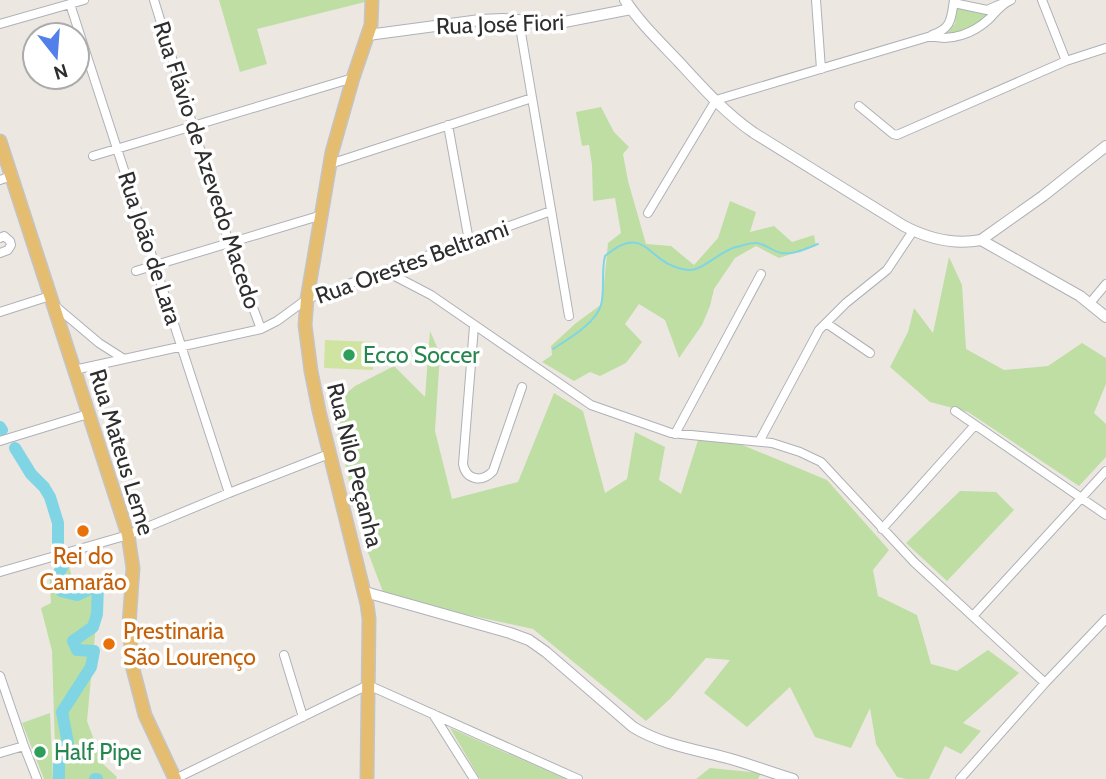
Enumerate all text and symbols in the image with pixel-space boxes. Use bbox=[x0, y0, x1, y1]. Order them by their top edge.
street label: Rua José Fiori bbox=[436, 8, 564, 40]
street label: Rua Flávio de Azevedo Macedo bbox=[147, 18, 267, 312]
north arrow bbox=[21, 21, 91, 91]
text: N bbox=[51, 59, 71, 85]
street label: Rua João de Lara bbox=[112, 168, 188, 328]
street label: Rua Orestes Beltrami bbox=[312, 214, 512, 310]
place label: Ecco Soccer bbox=[363, 341, 480, 369]
marker: Ecco Soccer bbox=[341, 347, 357, 363]
street label: Rua Mateus Leme bbox=[83, 365, 161, 539]
street label: Rua Nilo Peçanha bbox=[321, 380, 389, 550]
marker: Rei do Camarão bbox=[75, 523, 91, 539]
place label: Rei do Camarão bbox=[39, 542, 127, 596]
place label: Prestinaria São Lourenço bbox=[123, 617, 256, 671]
marker: Prestinaria São Lourenço bbox=[101, 636, 117, 652]
place label: Half Pipe bbox=[54, 738, 142, 766]
marker: Half Pipe bbox=[32, 744, 48, 760]

